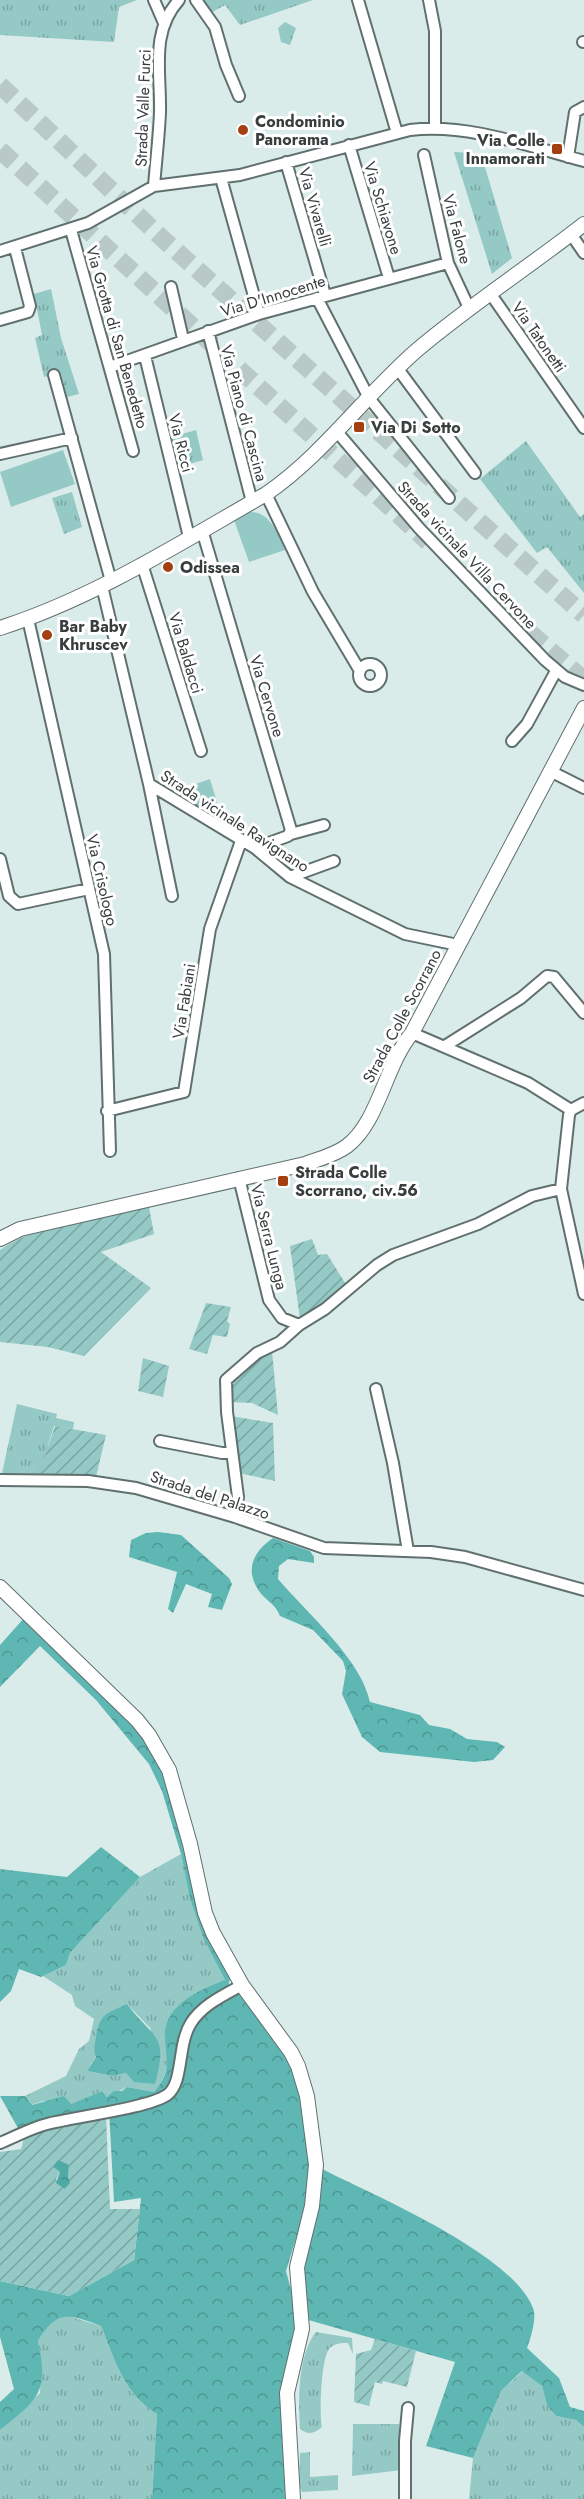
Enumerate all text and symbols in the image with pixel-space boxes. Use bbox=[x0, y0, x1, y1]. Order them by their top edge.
street label: Strada Valle Furci bbox=[129, 49, 157, 167]
place label: Condominio Panorama bbox=[255, 110, 345, 151]
marker: Condominio Panorama bbox=[236, 123, 250, 137]
place label: Via Colle Innamorati bbox=[466, 129, 545, 170]
marker: Via Colle Innamorati bbox=[550, 142, 564, 156]
street label: Via Schiavone bbox=[358, 159, 408, 257]
street label: Via Vivarelli bbox=[293, 165, 337, 249]
street label: Via Falone bbox=[437, 191, 477, 267]
street label: Via Grotta di San Benedetto bbox=[80, 243, 154, 431]
street label: Via D'Innocente bbox=[218, 269, 328, 323]
street label: Via Tatonetti bbox=[506, 297, 572, 377]
street label: Via Piano di Cascina bbox=[215, 342, 273, 484]
street label: Via Ricci bbox=[163, 411, 199, 475]
place label: Via Di Sotto bbox=[370, 416, 461, 439]
marker: Via Di Sotto bbox=[352, 420, 366, 434]
street label: Strada vicinale Villa Cervone bbox=[392, 476, 542, 634]
place label: Odissea bbox=[180, 556, 240, 579]
marker: Odissea bbox=[161, 560, 175, 574]
street label: Via Baldacci bbox=[163, 610, 209, 696]
place label: Bar Baby Khruscev bbox=[59, 615, 128, 656]
marker: Bar Baby Khruscev bbox=[40, 628, 54, 642]
street label: Via Cervone bbox=[244, 652, 290, 740]
street label: Strada vicinale Ravignano bbox=[156, 764, 314, 878]
street label: Via Crisologo bbox=[80, 832, 124, 928]
street label: Strada Colle Scorrano bbox=[357, 945, 447, 1087]
street label: Via Fabiani bbox=[167, 962, 201, 1040]
place label: Strada Colle Scorrano, civ.56 bbox=[295, 1161, 418, 1202]
marker: Strada Colle Scorrano, civ.56 bbox=[276, 1174, 290, 1188]
street label: Via Serra Lunga bbox=[245, 1182, 293, 1292]
street label: Strada del Palazzo bbox=[147, 1465, 273, 1525]

